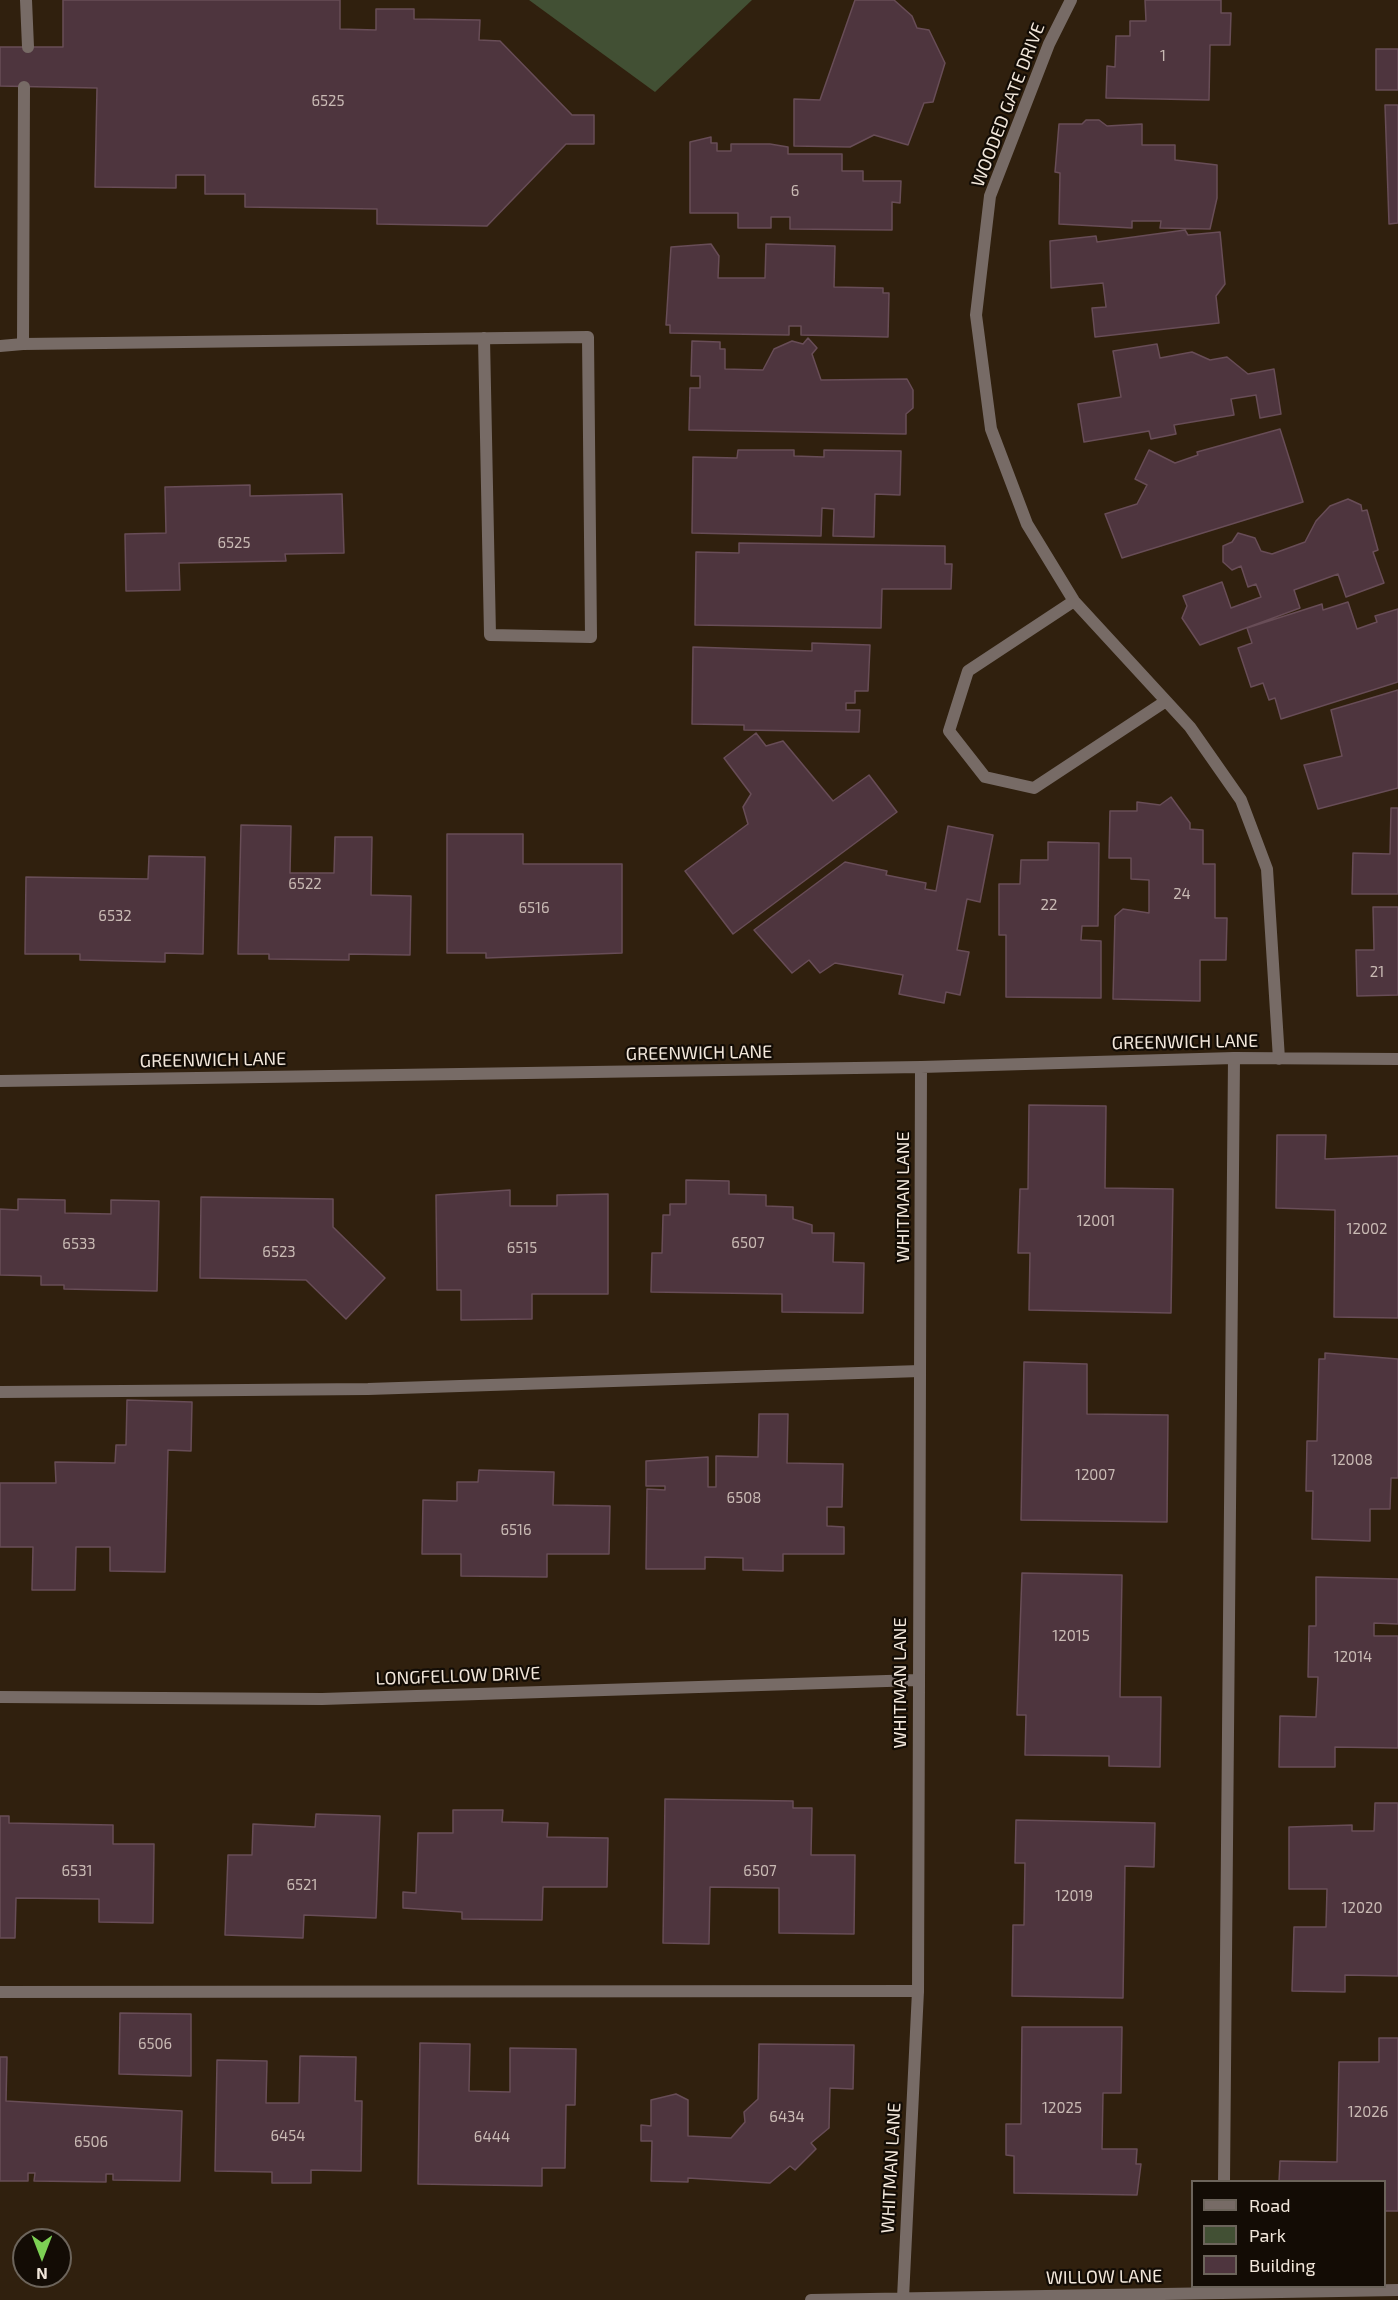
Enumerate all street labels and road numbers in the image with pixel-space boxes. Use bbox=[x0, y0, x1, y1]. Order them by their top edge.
street label: WOODED GATE DRIVE bbox=[967, 20, 1049, 190]
street label: GREENWICH LANE bbox=[1112, 1030, 1258, 1054]
street label: GREENWICH LANE bbox=[626, 1041, 772, 1065]
street label: GREENWICH LANE bbox=[140, 1048, 286, 1072]
street label: WHITMAN LANE bbox=[892, 1131, 914, 1263]
street label: WHITMAN LANE bbox=[889, 1617, 911, 1749]
street label: LONGFELLOW DRIVE bbox=[375, 1662, 541, 1690]
street label: WHITMAN LANE bbox=[877, 2102, 905, 2234]
street label: WILLOW LANE bbox=[1046, 2265, 1162, 2289]

